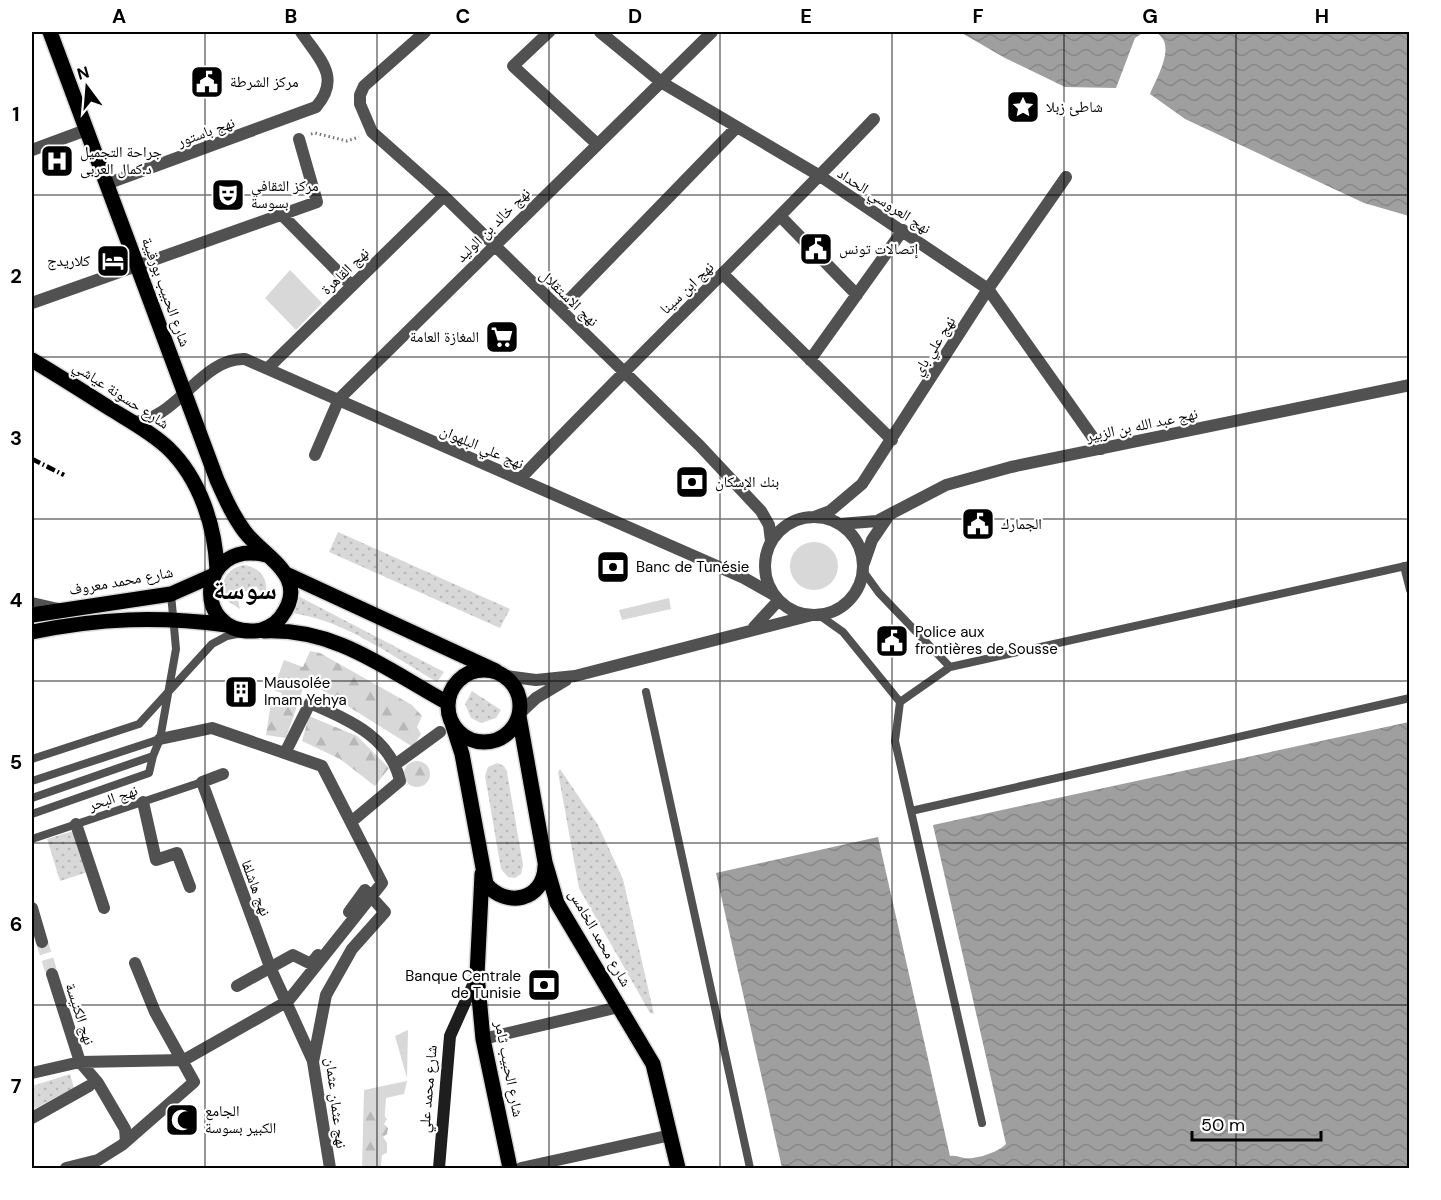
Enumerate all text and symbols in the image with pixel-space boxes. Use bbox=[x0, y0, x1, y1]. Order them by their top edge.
text: A bbox=[112, 3, 126, 29]
text: B bbox=[285, 3, 297, 29]
text: C bbox=[456, 3, 470, 29]
text: D bbox=[628, 3, 642, 29]
text: E bbox=[800, 3, 812, 29]
text: F bbox=[972, 3, 984, 29]
text: G bbox=[1142, 3, 1158, 29]
text: H bbox=[1315, 3, 1329, 29]
north arrow bbox=[57, 57, 117, 117]
text: N bbox=[74, 61, 92, 85]
public building icon: مركز الشرطة bbox=[189, 64, 225, 100]
place label: مركز الشرطة bbox=[230, 72, 299, 92]
place icon: شاطئ زبلا bbox=[1005, 89, 1041, 125]
place label: شاطئ زبلا bbox=[1046, 97, 1103, 117]
text: 1 bbox=[12, 101, 20, 127]
street label: نهج باستور bbox=[174, 112, 238, 152]
place label: جراحة التجميل د.كمال العربى bbox=[80, 142, 163, 179]
hospital icon: جراحة التجميل د.كمال العربى bbox=[39, 143, 75, 179]
street label: نهج العروسي الحداد bbox=[832, 163, 935, 240]
place label: مركز الثقافي بسوسة bbox=[251, 176, 319, 213]
theatre icon: مركز الثقافي بسوسة bbox=[210, 177, 246, 213]
street label: نهج خالد بن الوليد bbox=[451, 183, 535, 267]
public building icon: إتصالات تونس bbox=[798, 231, 834, 267]
street label: شارع الحبيب بورقيبة bbox=[137, 235, 195, 350]
place label: إتصالات تونس bbox=[839, 239, 918, 259]
hotel icon: كلاريدج bbox=[95, 243, 131, 279]
street label: نهج القاهرة bbox=[316, 243, 374, 299]
place label: كلاريدج bbox=[47, 251, 90, 271]
street label: نهج ابن سينا bbox=[656, 257, 718, 319]
text: 2 bbox=[10, 263, 22, 289]
street label: نهج الاستقلال bbox=[535, 265, 603, 331]
street label: نهج علي باي bbox=[908, 312, 962, 380]
supermarket icon: المغازة العامة bbox=[484, 319, 520, 355]
place label: المغازة العامة bbox=[410, 327, 479, 347]
street label: شارع حسونة عياشي bbox=[68, 356, 173, 435]
street label: نهج عبد الله بن الزبير bbox=[1084, 403, 1200, 447]
street label: نهج علي البلهوان bbox=[436, 420, 527, 475]
text: 3 bbox=[10, 425, 22, 451]
bank icon: بنك الإسكان bbox=[674, 464, 710, 500]
place label: بنك الإسكان bbox=[715, 472, 779, 492]
public building icon: الجمارك bbox=[960, 506, 996, 542]
place label: الجمارك bbox=[1001, 514, 1042, 534]
bank icon: Banc de Tunésie bbox=[595, 549, 631, 585]
place label: Banc de Tunésie bbox=[636, 557, 749, 577]
street label: شارع محمد معروف bbox=[67, 562, 175, 600]
district label: سوسة bbox=[213, 572, 277, 607]
text: 4 bbox=[10, 587, 23, 613]
place label: Police aux frontières de Sousse bbox=[915, 622, 1058, 659]
public building icon: Police aux frontières de Sousse bbox=[874, 623, 910, 659]
place label: Mausolée Imam Yehya bbox=[264, 673, 347, 710]
building icon: Mausolée Imam Yehya bbox=[223, 674, 259, 710]
text: 5 bbox=[10, 749, 22, 775]
street label: نهج البحر bbox=[85, 780, 140, 816]
street label: نهج هاشلفا bbox=[237, 857, 275, 919]
street label: شارع محمد الخامس bbox=[564, 886, 636, 990]
text: 6 bbox=[10, 911, 22, 937]
place label: Banque Centrale de Tunisie bbox=[405, 966, 521, 1003]
bank icon: Banque Centrale de Tunisie bbox=[526, 967, 562, 1003]
street label: نهج الكنيسة bbox=[61, 980, 99, 1048]
street label: شارع الحبيب ثامر bbox=[490, 1018, 528, 1119]
street label: شارع محمد علي bbox=[414, 1044, 444, 1134]
street label: نهج عثمان عثمان bbox=[321, 1056, 351, 1150]
text: 7 bbox=[11, 1073, 22, 1099]
place label: الجامع الكبير بسوسة bbox=[205, 1101, 276, 1138]
mosque icon: الجامع الكبير بسوسة bbox=[164, 1102, 200, 1138]
scale bar bbox=[1192, 1104, 1321, 1142]
text: 50 m bbox=[1201, 1113, 1245, 1137]

